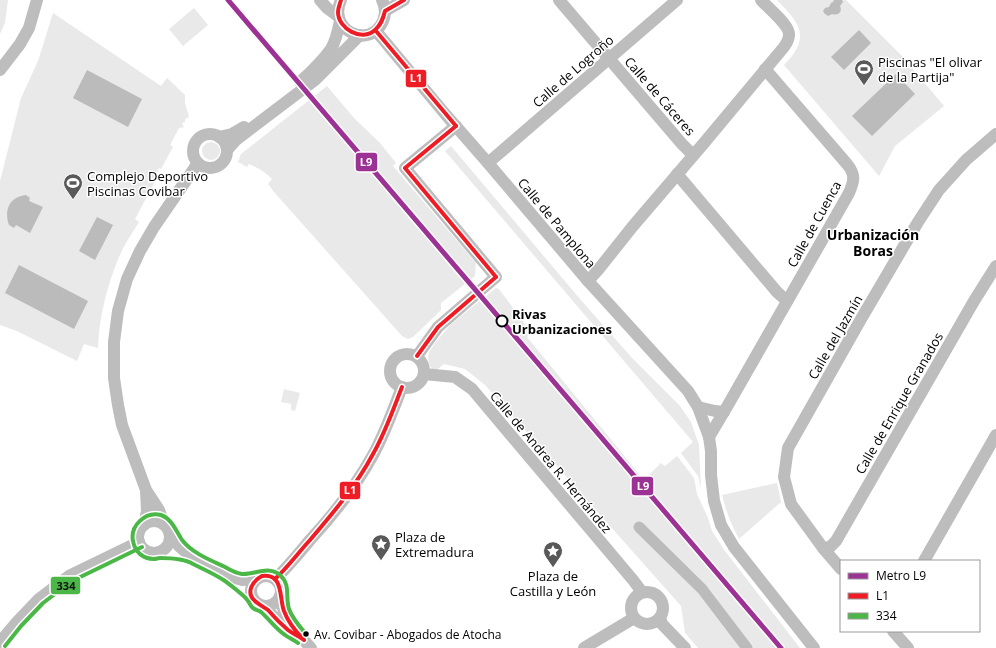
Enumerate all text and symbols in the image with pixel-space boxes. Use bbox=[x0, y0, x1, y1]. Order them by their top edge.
street label: Calle de Logroño bbox=[529, 31, 617, 111]
street label: Calle de Cáceres bbox=[621, 53, 699, 139]
place label: Piscinas "El olivar de la Partija" bbox=[878, 53, 983, 86]
sports icon: Piscinas "El olivar de la Partija" bbox=[853, 58, 875, 86]
line badge: L1 bbox=[405, 69, 427, 88]
text: L1 bbox=[410, 70, 422, 85]
line badge: L9 bbox=[355, 152, 378, 172]
text: L9 bbox=[360, 154, 372, 169]
place label: Complejo Deportivo Piscinas Covibar bbox=[87, 167, 208, 200]
sports icon: Complejo Deportivo Piscinas Covibar bbox=[62, 172, 84, 200]
street label: Calle de Pamplona bbox=[514, 174, 600, 272]
street label: Calle de Cuenca bbox=[783, 178, 845, 270]
district label: Urbanización Boras bbox=[827, 225, 919, 260]
street label: Calle del Jazmín bbox=[804, 292, 866, 382]
place label: Rivas Urbanizaciones bbox=[512, 305, 612, 338]
marker: Rivas Urbanizaciones bbox=[495, 314, 509, 328]
street label: Calle de Enrique Granados bbox=[851, 329, 947, 477]
street label: Calle de Andrea R. Hernández bbox=[486, 387, 616, 537]
line badge: L9 bbox=[631, 476, 654, 496]
text: L9 bbox=[637, 478, 649, 493]
line badge: L1 bbox=[339, 481, 361, 500]
text: L1 bbox=[344, 482, 356, 497]
place label: Plaza de Extremadura bbox=[395, 528, 474, 561]
place icon: Plaza de Extremadura bbox=[370, 533, 392, 561]
place icon: Plaza de Castilla y León bbox=[542, 540, 564, 568]
legend bbox=[840, 560, 980, 632]
place label: Plaza de Castilla y León bbox=[510, 567, 596, 600]
text: Metro L9 bbox=[876, 567, 926, 584]
line badge: 334 bbox=[50, 576, 81, 595]
text: 334 bbox=[57, 578, 76, 593]
text: L1 bbox=[876, 587, 889, 604]
text: 334 bbox=[876, 607, 897, 624]
place label: Av. Covibar - Abogados de Atocha bbox=[314, 626, 501, 643]
marker: Av. Covibar - Abogados de Atocha bbox=[301, 629, 311, 639]

